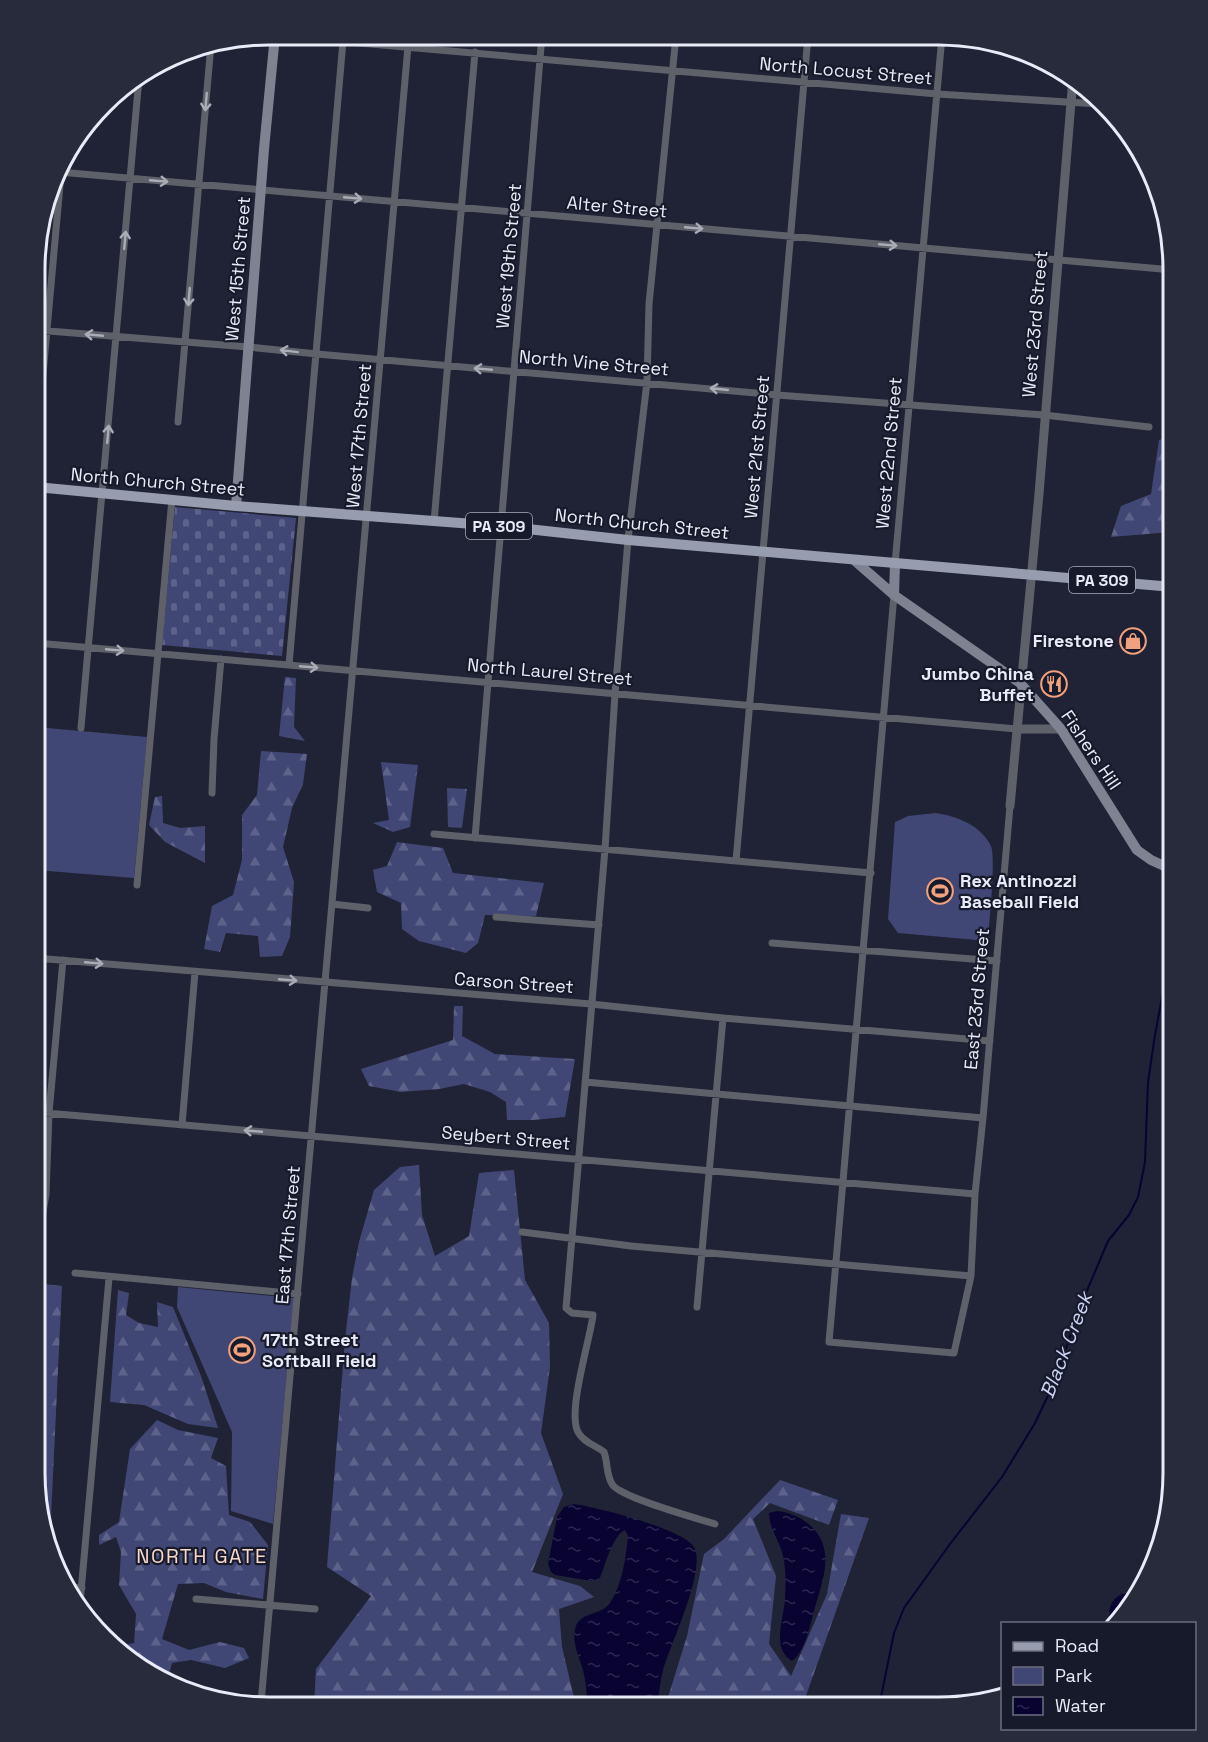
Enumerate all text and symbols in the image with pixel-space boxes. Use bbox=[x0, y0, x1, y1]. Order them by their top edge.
street label: North Locust Street bbox=[759, 51, 934, 90]
one-way arrow bbox=[200, 92, 211, 112]
one-way arrow bbox=[148, 176, 168, 187]
street label: West 19th Street bbox=[491, 182, 526, 330]
street label: Alter Street bbox=[566, 191, 668, 222]
one-way arrow bbox=[343, 193, 363, 204]
street label: West 15th Street bbox=[220, 195, 255, 342]
one-way arrow bbox=[683, 223, 703, 234]
one-way arrow bbox=[120, 231, 131, 251]
one-way arrow bbox=[878, 240, 897, 251]
street label: West 23rd Street bbox=[1017, 249, 1052, 399]
one-way arrow bbox=[183, 286, 194, 306]
one-way arrow bbox=[85, 329, 105, 340]
street label: North Vine Street bbox=[518, 344, 670, 381]
one-way arrow bbox=[279, 345, 299, 356]
street label: West 17th Street bbox=[341, 363, 376, 509]
one-way arrow bbox=[473, 363, 493, 374]
street label: West 21st Street bbox=[739, 374, 774, 520]
street label: West 22nd Street bbox=[870, 376, 907, 530]
one-way arrow bbox=[709, 383, 729, 394]
one-way arrow bbox=[103, 425, 114, 445]
street label: North Church Street bbox=[70, 462, 246, 501]
street label: North Church Street bbox=[554, 503, 730, 544]
road number: PA 309 bbox=[466, 513, 532, 539]
road number: PA 309 bbox=[1069, 567, 1135, 593]
shop icon: Firestone bbox=[1118, 626, 1148, 656]
place label: Firestone bbox=[1033, 629, 1114, 652]
one-way arrow bbox=[105, 645, 125, 656]
street label: North Laurel Street bbox=[466, 653, 634, 690]
one-way arrow bbox=[299, 662, 319, 673]
place label: Jumbo China Buffet bbox=[921, 662, 1035, 706]
restaurant icon: Jumbo China Buffet bbox=[1039, 669, 1069, 699]
street label: Fishers Hill bbox=[1056, 706, 1126, 794]
place label: Rex Antinozzi Baseball Field bbox=[960, 869, 1079, 913]
sports icon: Rex Antinozzi Baseball Field bbox=[925, 876, 955, 906]
street label: East 23rd Street bbox=[959, 927, 994, 1071]
one-way arrow bbox=[83, 958, 103, 969]
street label: Carson Street bbox=[453, 967, 575, 998]
one-way arrow bbox=[277, 975, 297, 986]
street label: Seybert Street bbox=[440, 1120, 572, 1155]
one-way arrow bbox=[244, 1125, 264, 1136]
street label: East 17th Street bbox=[270, 1165, 305, 1305]
water label: Black Creek bbox=[1034, 1286, 1099, 1402]
place label: 17th Street Softball Field bbox=[262, 1328, 377, 1372]
sports icon: 17th Street Softball Field bbox=[227, 1335, 257, 1365]
district label: NORTH GATE bbox=[136, 1543, 268, 1569]
legend bbox=[1001, 1622, 1196, 1730]
text: Road bbox=[1055, 1634, 1099, 1657]
text: Park bbox=[1055, 1664, 1093, 1687]
text: Water bbox=[1055, 1694, 1106, 1717]

